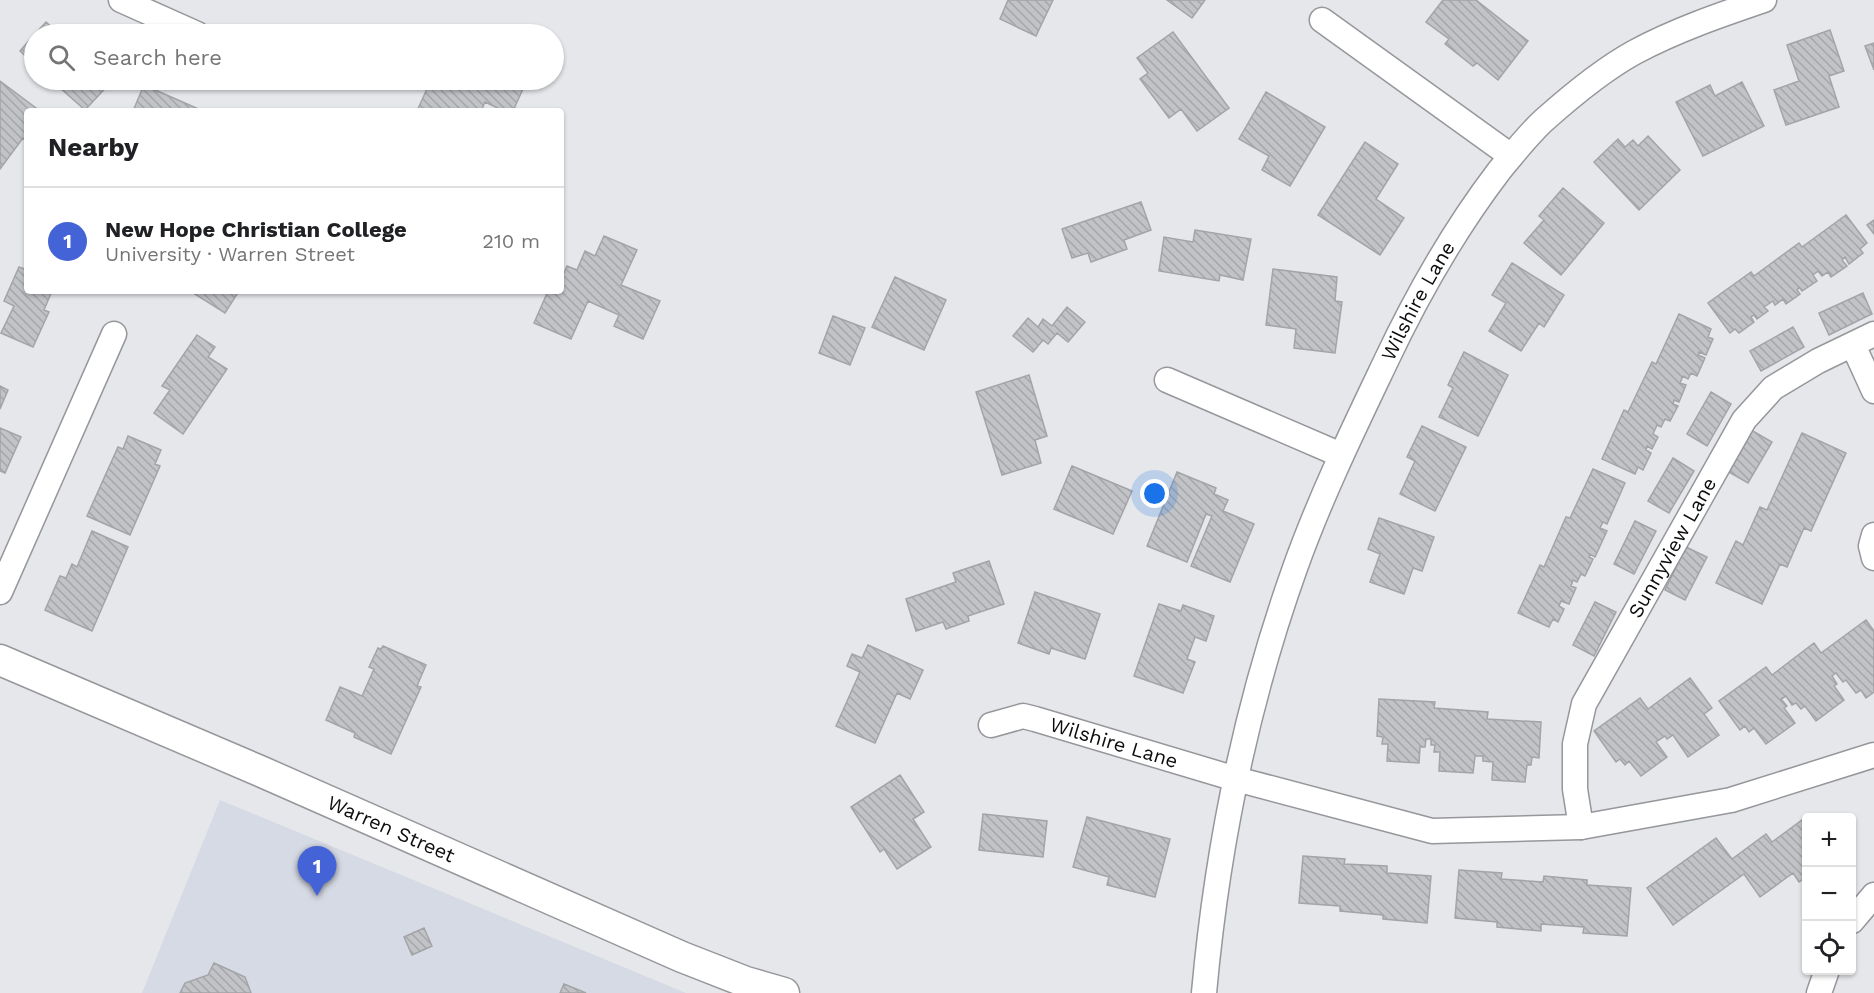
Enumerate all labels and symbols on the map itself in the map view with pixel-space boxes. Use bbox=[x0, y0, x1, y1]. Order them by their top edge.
street label: Wilshire Lane bbox=[1376, 237, 1460, 365]
street label: Sunnyview Lane bbox=[1623, 473, 1721, 622]
your location bbox=[1140, 479, 1169, 508]
street label: Wilshire Lane bbox=[1047, 712, 1181, 773]
street label: Warren Street bbox=[324, 790, 459, 868]
pin: 1 bbox=[298, 846, 336, 896]

